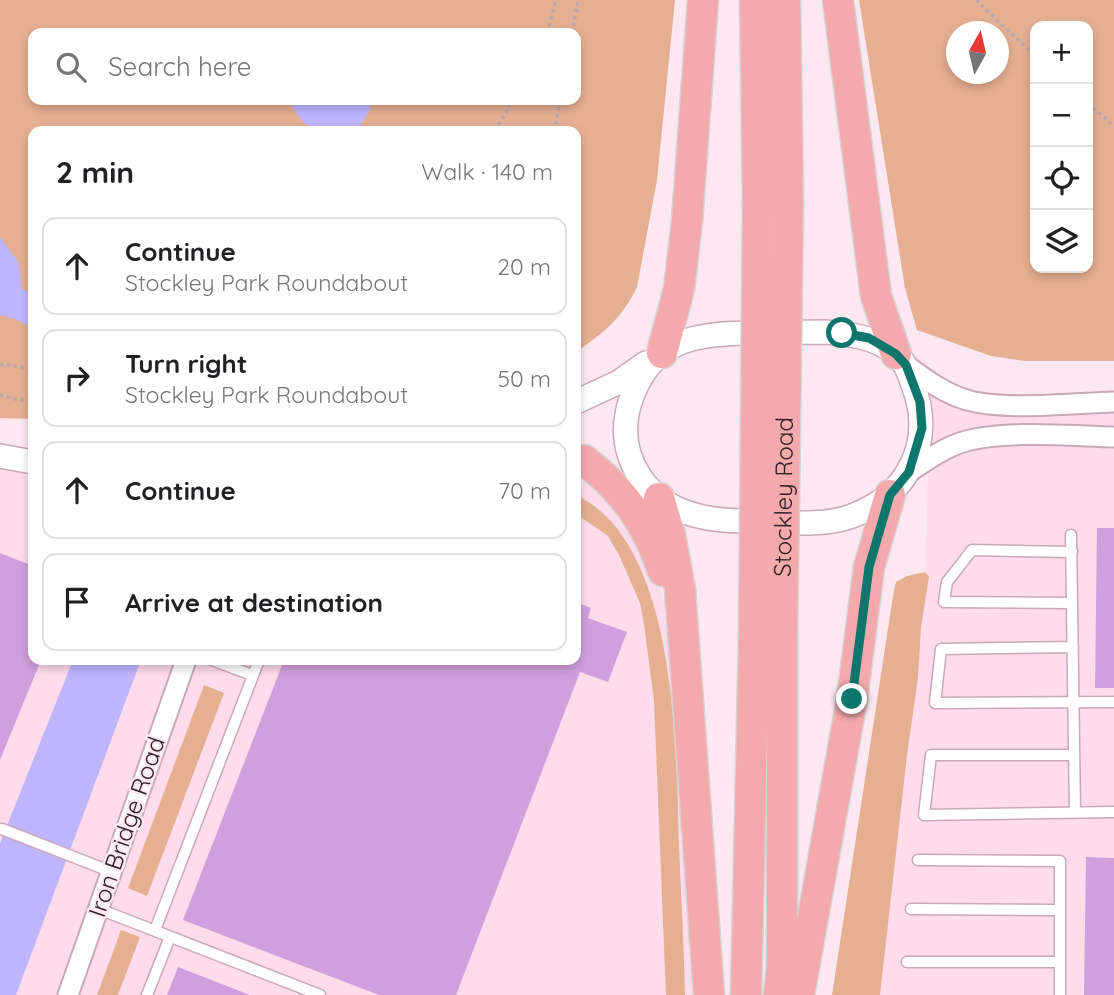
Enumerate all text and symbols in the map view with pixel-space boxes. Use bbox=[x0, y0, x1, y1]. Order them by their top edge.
north arrow bbox=[946, 21, 1009, 84]
map controls bbox=[1030, 21, 1093, 273]
button: + bbox=[1030, 21, 1093, 84]
search box bbox=[28, 28, 581, 105]
icon: search bbox=[52, 48, 90, 86]
text: Search here bbox=[108, 50, 252, 83]
button: − bbox=[1030, 84, 1093, 147]
button: locate bbox=[1030, 147, 1093, 210]
text: 2 min bbox=[56, 153, 134, 191]
text: Walk · 140 m bbox=[421, 157, 553, 186]
button: layers bbox=[1030, 210, 1093, 273]
text: Continue bbox=[125, 235, 236, 268]
icon: ahead bbox=[58, 247, 96, 285]
text: 20 m bbox=[497, 252, 551, 281]
text: Stockley Park Roundabout bbox=[125, 268, 408, 297]
route start bbox=[826, 317, 857, 348]
text: Turn right bbox=[125, 347, 247, 380]
icon: right bbox=[58, 359, 96, 397]
text: 50 m bbox=[498, 364, 551, 393]
text: Stockley Park Roundabout bbox=[125, 380, 408, 409]
street label: Stockley Road bbox=[767, 417, 799, 577]
icon: ahead bbox=[58, 471, 96, 509]
text: Continue bbox=[125, 474, 236, 507]
text: 70 m bbox=[498, 476, 551, 505]
icon: arrive bbox=[58, 583, 96, 621]
text: Arrive at destination bbox=[125, 586, 383, 619]
route end bbox=[836, 683, 867, 714]
street label: Iron Bridge Road bbox=[81, 733, 171, 921]

